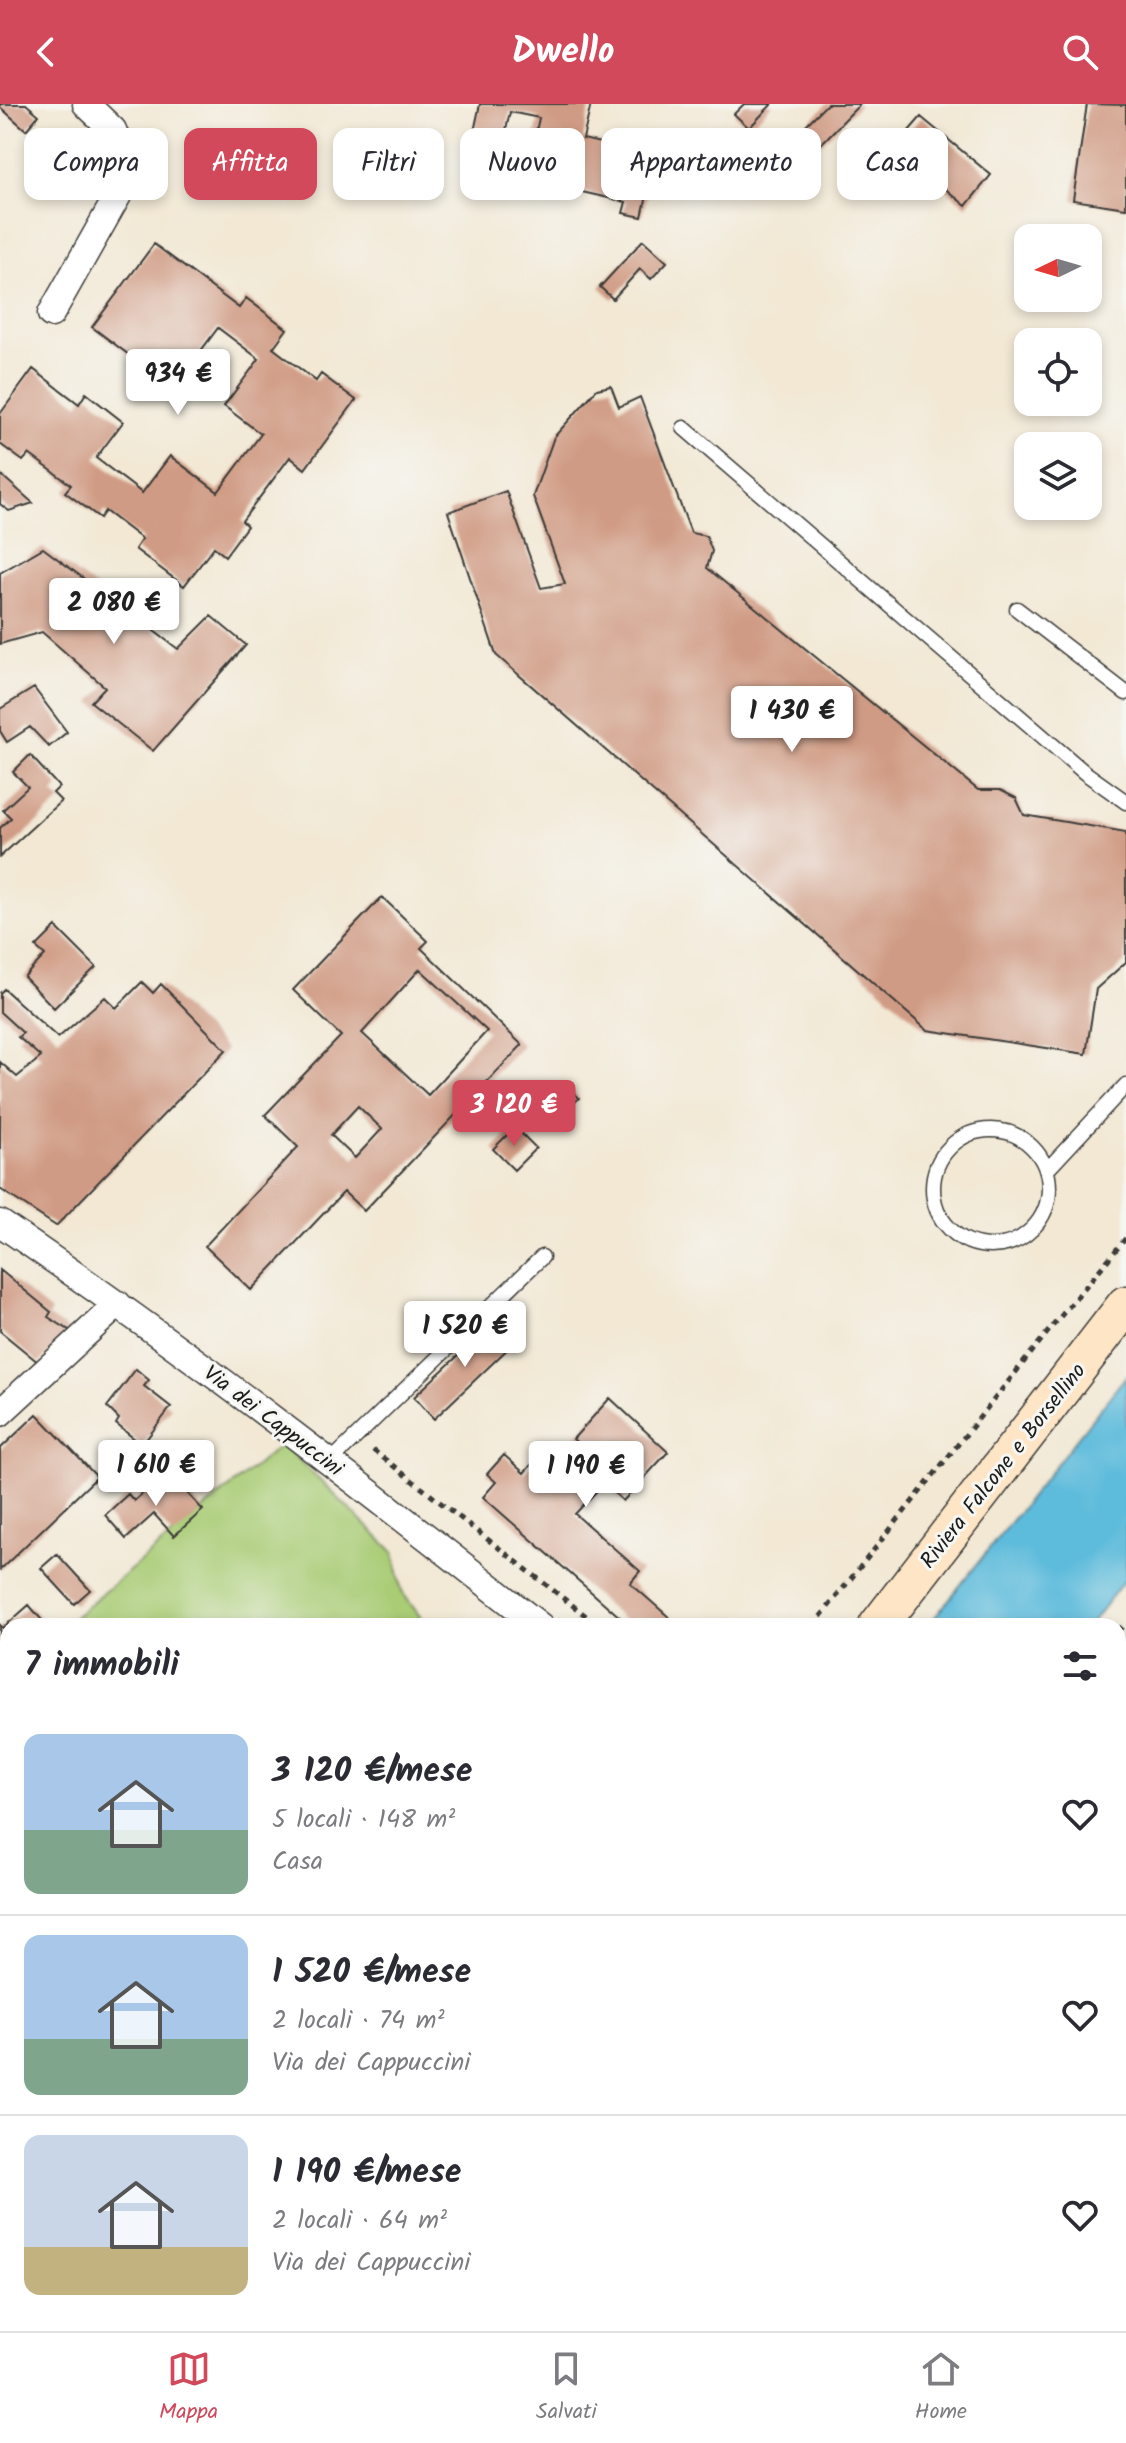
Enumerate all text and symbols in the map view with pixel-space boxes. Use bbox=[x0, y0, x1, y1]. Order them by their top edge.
text: Dwello bbox=[512, 24, 614, 81]
icon: back bbox=[24, 30, 68, 74]
icon: search bbox=[1058, 30, 1102, 74]
chip: Compra bbox=[24, 128, 168, 200]
chip: Affitta bbox=[184, 128, 317, 200]
chip: Filtri bbox=[333, 128, 444, 200]
chip: Nuovo bbox=[460, 128, 585, 200]
chip: Appartamento bbox=[601, 128, 821, 200]
chip: Casa bbox=[837, 128, 948, 200]
north arrow bbox=[1014, 224, 1102, 312]
map controls bbox=[1014, 224, 1102, 520]
button: locate bbox=[1014, 328, 1102, 416]
pin: 934 € bbox=[122, 349, 234, 417]
text: 934 € bbox=[144, 354, 212, 396]
button: layers bbox=[1014, 432, 1102, 520]
pin: 2 080 € bbox=[40, 578, 188, 646]
text: 2 080 € bbox=[67, 583, 161, 625]
pin: 1 430 € bbox=[718, 686, 866, 754]
text: 1 430 € bbox=[749, 691, 835, 733]
pin: 3 120 € bbox=[440, 1080, 588, 1148]
text: 3 120 € bbox=[470, 1085, 558, 1127]
pin: 1 520 € bbox=[391, 1301, 539, 1369]
text: 1 520 € bbox=[422, 1306, 508, 1348]
street label: Riviera Falcone e Borsellino bbox=[912, 1356, 1096, 1577]
street label: Via dei Cappuccini bbox=[195, 1357, 351, 1487]
pin: 1 610 € bbox=[82, 1440, 230, 1508]
pin: 1 190 € bbox=[512, 1441, 660, 1509]
text: 1 610 € bbox=[116, 1445, 196, 1487]
text: 1 190 € bbox=[547, 1446, 625, 1488]
text: 7 immobili bbox=[24, 1639, 179, 1693]
icon: filters bbox=[1058, 1644, 1102, 1688]
text: 3 120 €/mese bbox=[272, 1745, 472, 1799]
icon: home bbox=[88, 1766, 184, 1862]
icon: heart bbox=[1058, 1792, 1102, 1836]
text: 5 locali · 148 m² bbox=[272, 1799, 455, 1841]
text: Casa bbox=[272, 1841, 323, 1883]
text: 1 520 €/mese bbox=[272, 1946, 471, 2000]
icon: home bbox=[88, 1967, 184, 2063]
icon: heart bbox=[1058, 1993, 1102, 2037]
text: 2 locali · 74 m² bbox=[272, 2000, 444, 2042]
text: Via dei Cappuccini bbox=[272, 2042, 470, 2084]
text: 1 190 €/mese bbox=[272, 2146, 461, 2200]
icon: home bbox=[88, 2167, 184, 2263]
icon: heart bbox=[1058, 2193, 1102, 2237]
text: 2 locali · 64 m² bbox=[272, 2200, 447, 2242]
text: Via dei Cappuccini bbox=[272, 2242, 470, 2284]
tab: Mappa bbox=[159, 2347, 218, 2430]
tab: Salvati bbox=[536, 2347, 597, 2430]
tab: Home bbox=[915, 2347, 967, 2430]

